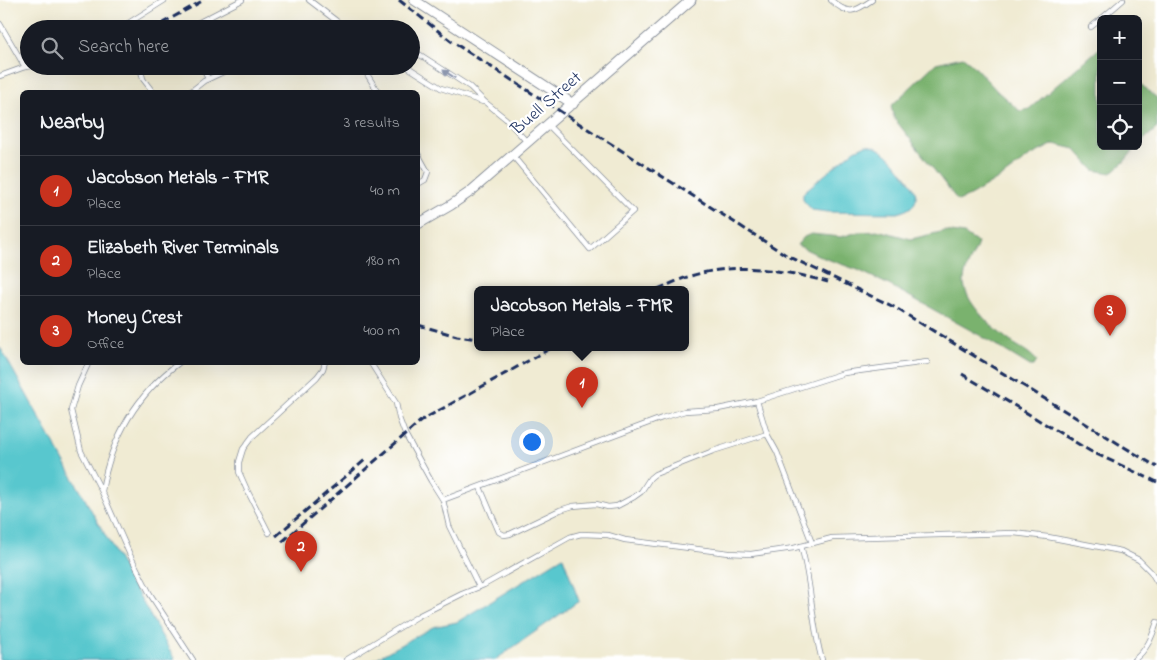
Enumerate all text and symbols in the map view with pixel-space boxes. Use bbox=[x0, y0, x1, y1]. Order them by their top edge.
map controls bbox=[1097, 15, 1142, 150]
button: + bbox=[1097, 15, 1142, 60]
search box bbox=[20, 20, 420, 75]
icon: search bbox=[38, 34, 66, 62]
text: Search here bbox=[78, 34, 169, 61]
button: − bbox=[1097, 60, 1142, 105]
street label: Buell Street bbox=[505, 66, 588, 143]
one-way arrow bbox=[443, 69, 456, 79]
button: locate bbox=[1097, 105, 1142, 150]
text: Nearby bbox=[40, 108, 104, 138]
text: 3 results bbox=[344, 111, 400, 135]
text: Jacobson Metals - FMR bbox=[87, 165, 269, 192]
text: 1 bbox=[53, 179, 59, 203]
text: 40 m bbox=[370, 179, 400, 203]
text: Place bbox=[87, 192, 121, 216]
text: Elizabeth River Terminals bbox=[87, 235, 279, 262]
text: 2 bbox=[52, 249, 60, 273]
text: 180 m bbox=[366, 249, 400, 273]
text: Place bbox=[87, 262, 121, 286]
popup bbox=[474, 286, 689, 351]
text: Jacobson Metals - FMR bbox=[491, 293, 672, 320]
pin: 3 bbox=[1094, 295, 1126, 336]
text: Money Crest bbox=[87, 305, 183, 332]
text: 3 bbox=[53, 319, 59, 343]
text: 400 m bbox=[363, 319, 400, 343]
text: Place bbox=[491, 320, 525, 344]
text: Office bbox=[87, 332, 124, 356]
pin: 1 bbox=[566, 367, 598, 408]
your location bbox=[519, 429, 545, 455]
pin: 2 bbox=[285, 531, 317, 572]

